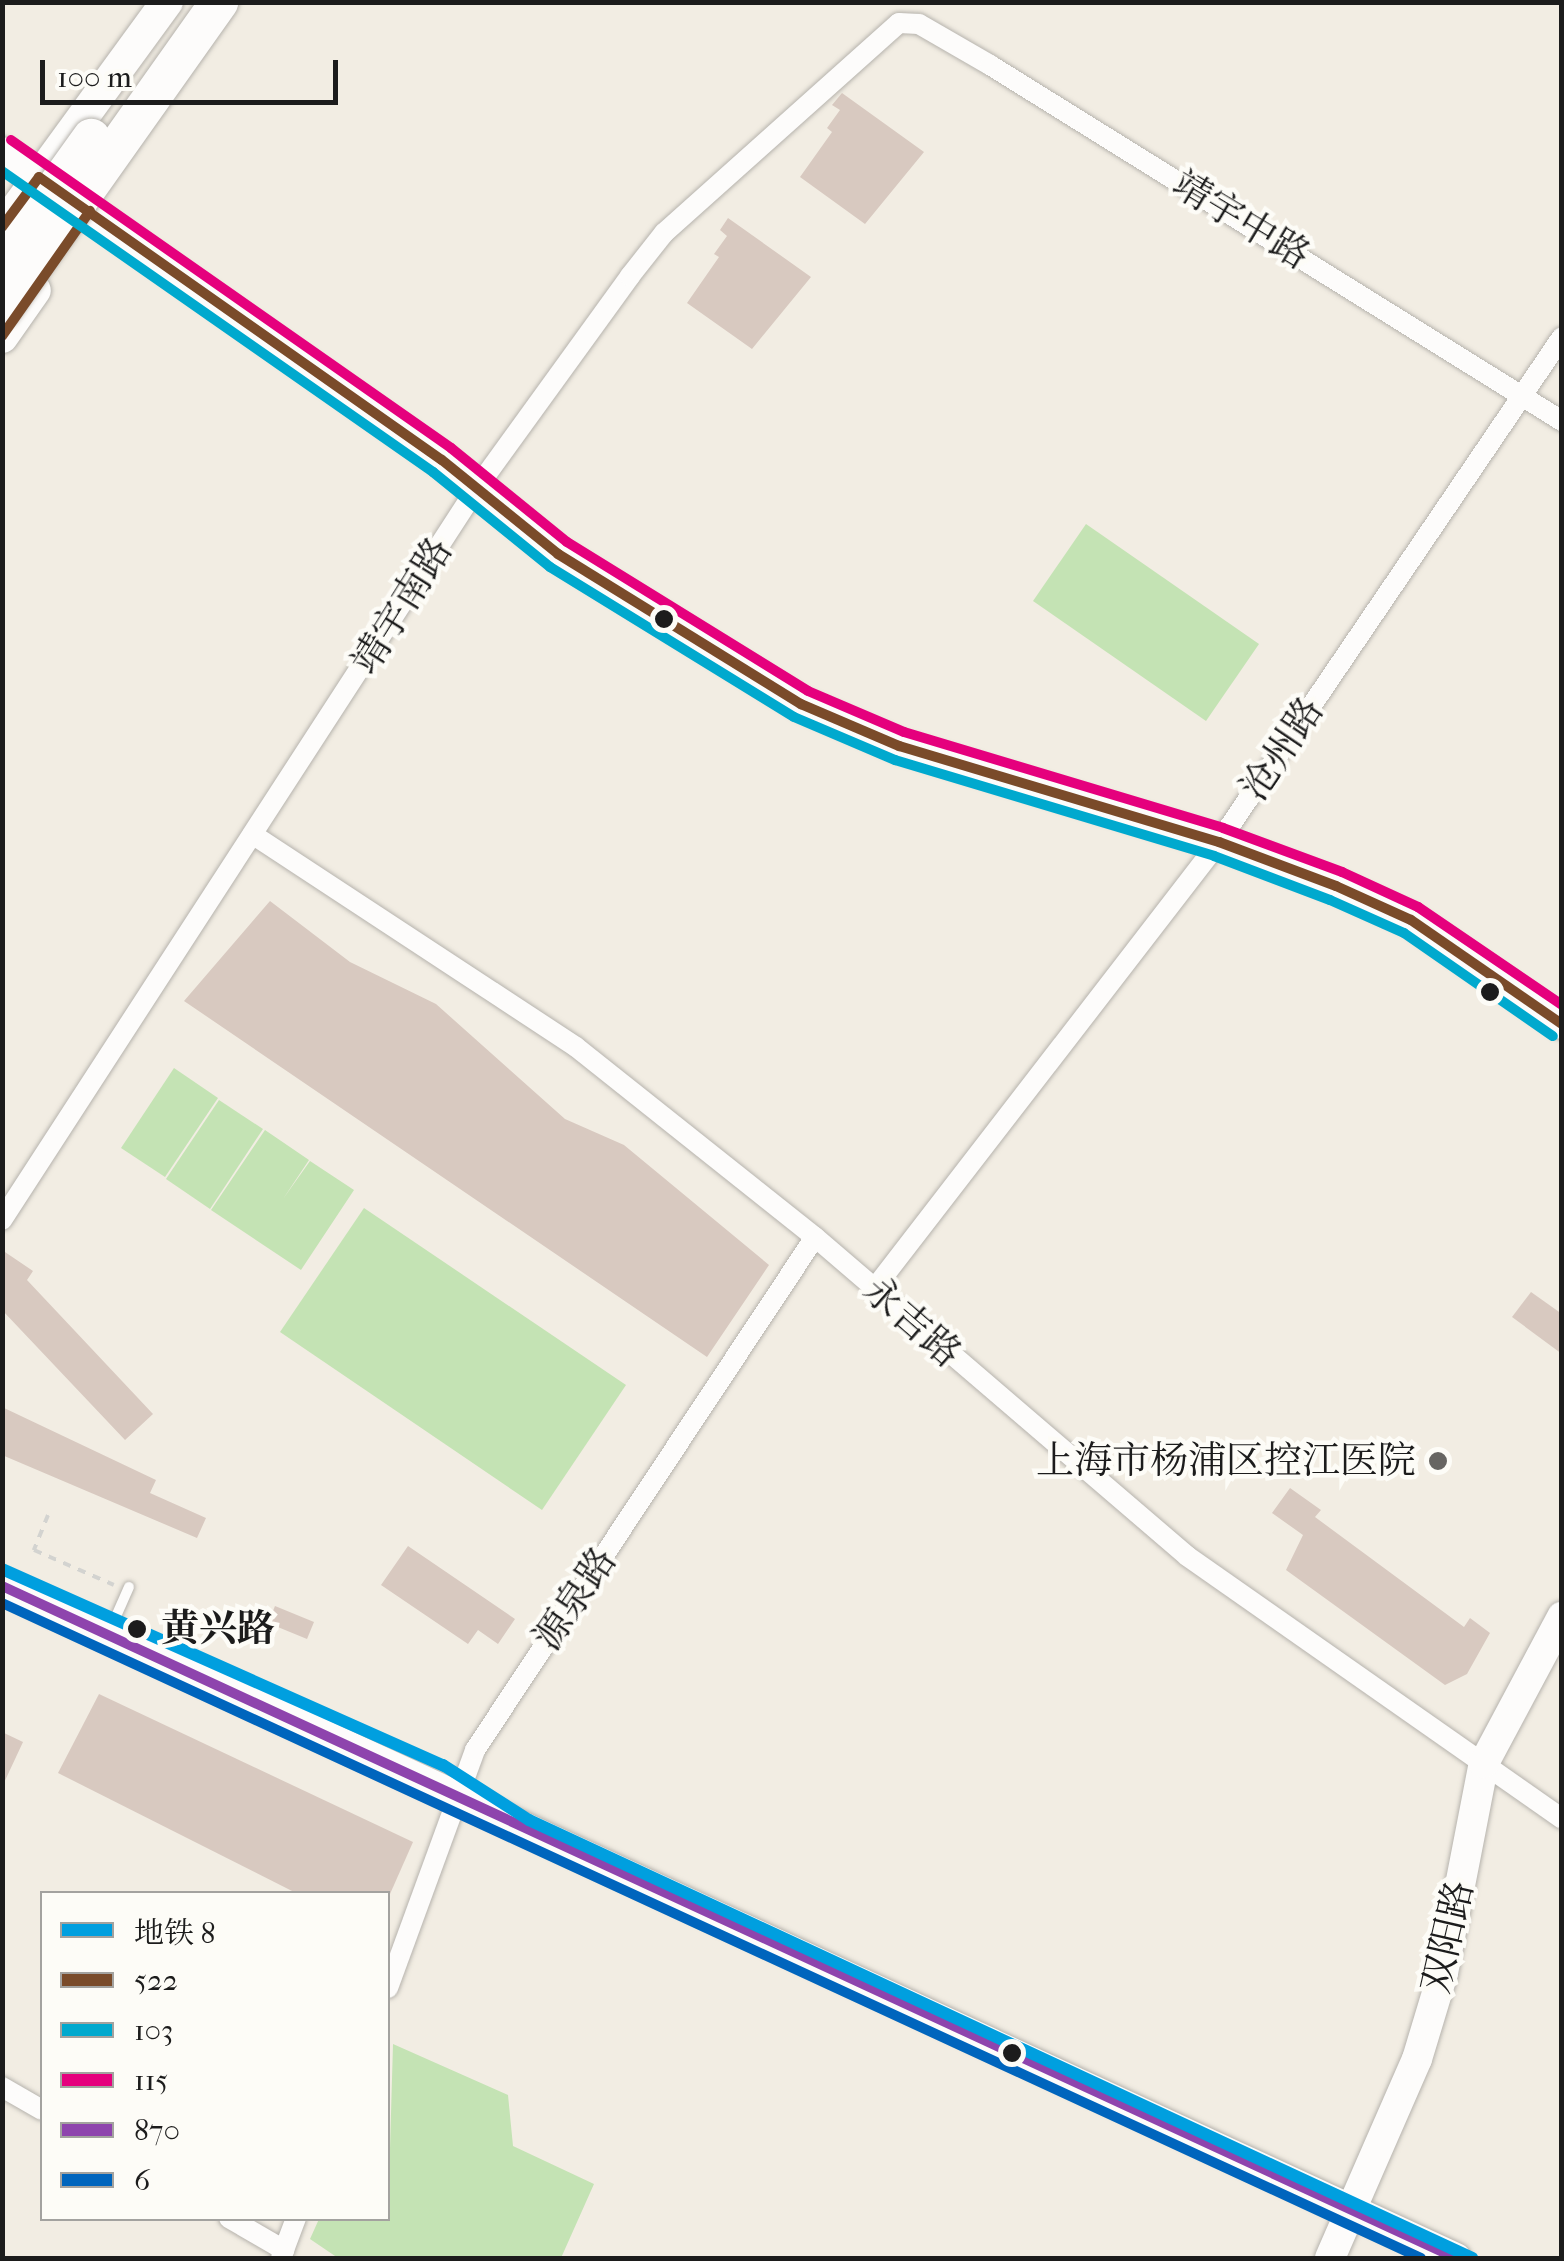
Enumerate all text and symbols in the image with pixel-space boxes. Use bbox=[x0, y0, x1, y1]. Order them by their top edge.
scale bar bbox=[45, 40, 342, 102]
text: 100 m bbox=[57, 60, 132, 95]
street label: 靖宇中路 bbox=[1164, 161, 1318, 279]
street label: 靖宇南路 bbox=[342, 529, 462, 683]
unlabelled marker bbox=[654, 609, 674, 629]
street label: 沧州路 bbox=[1231, 689, 1333, 809]
unlabelled marker bbox=[1480, 982, 1500, 1002]
street label: 永吉路 bbox=[854, 1267, 970, 1377]
place label: 上海市杨浦区控江医院 bbox=[1036, 1438, 1416, 1484]
marker: 上海市杨浦区控江医院 bbox=[1425, 1448, 1451, 1474]
street label: 源泉路 bbox=[524, 1539, 626, 1659]
place label: 黄兴路 bbox=[161, 1606, 275, 1652]
marker: 黄兴路 bbox=[122, 1614, 152, 1644]
street label: 双阳路 bbox=[1413, 1876, 1483, 1998]
legend bbox=[40, 1891, 390, 2221]
text: 地铁 8 bbox=[134, 1916, 216, 1951]
text: 522 bbox=[134, 1963, 178, 1998]
text: 103 bbox=[134, 2013, 173, 2048]
unlabelled marker bbox=[1002, 2043, 1022, 2063]
text: 115 bbox=[134, 2063, 168, 2098]
text: 870 bbox=[134, 2113, 180, 2148]
text: 6 bbox=[134, 2163, 150, 2198]

